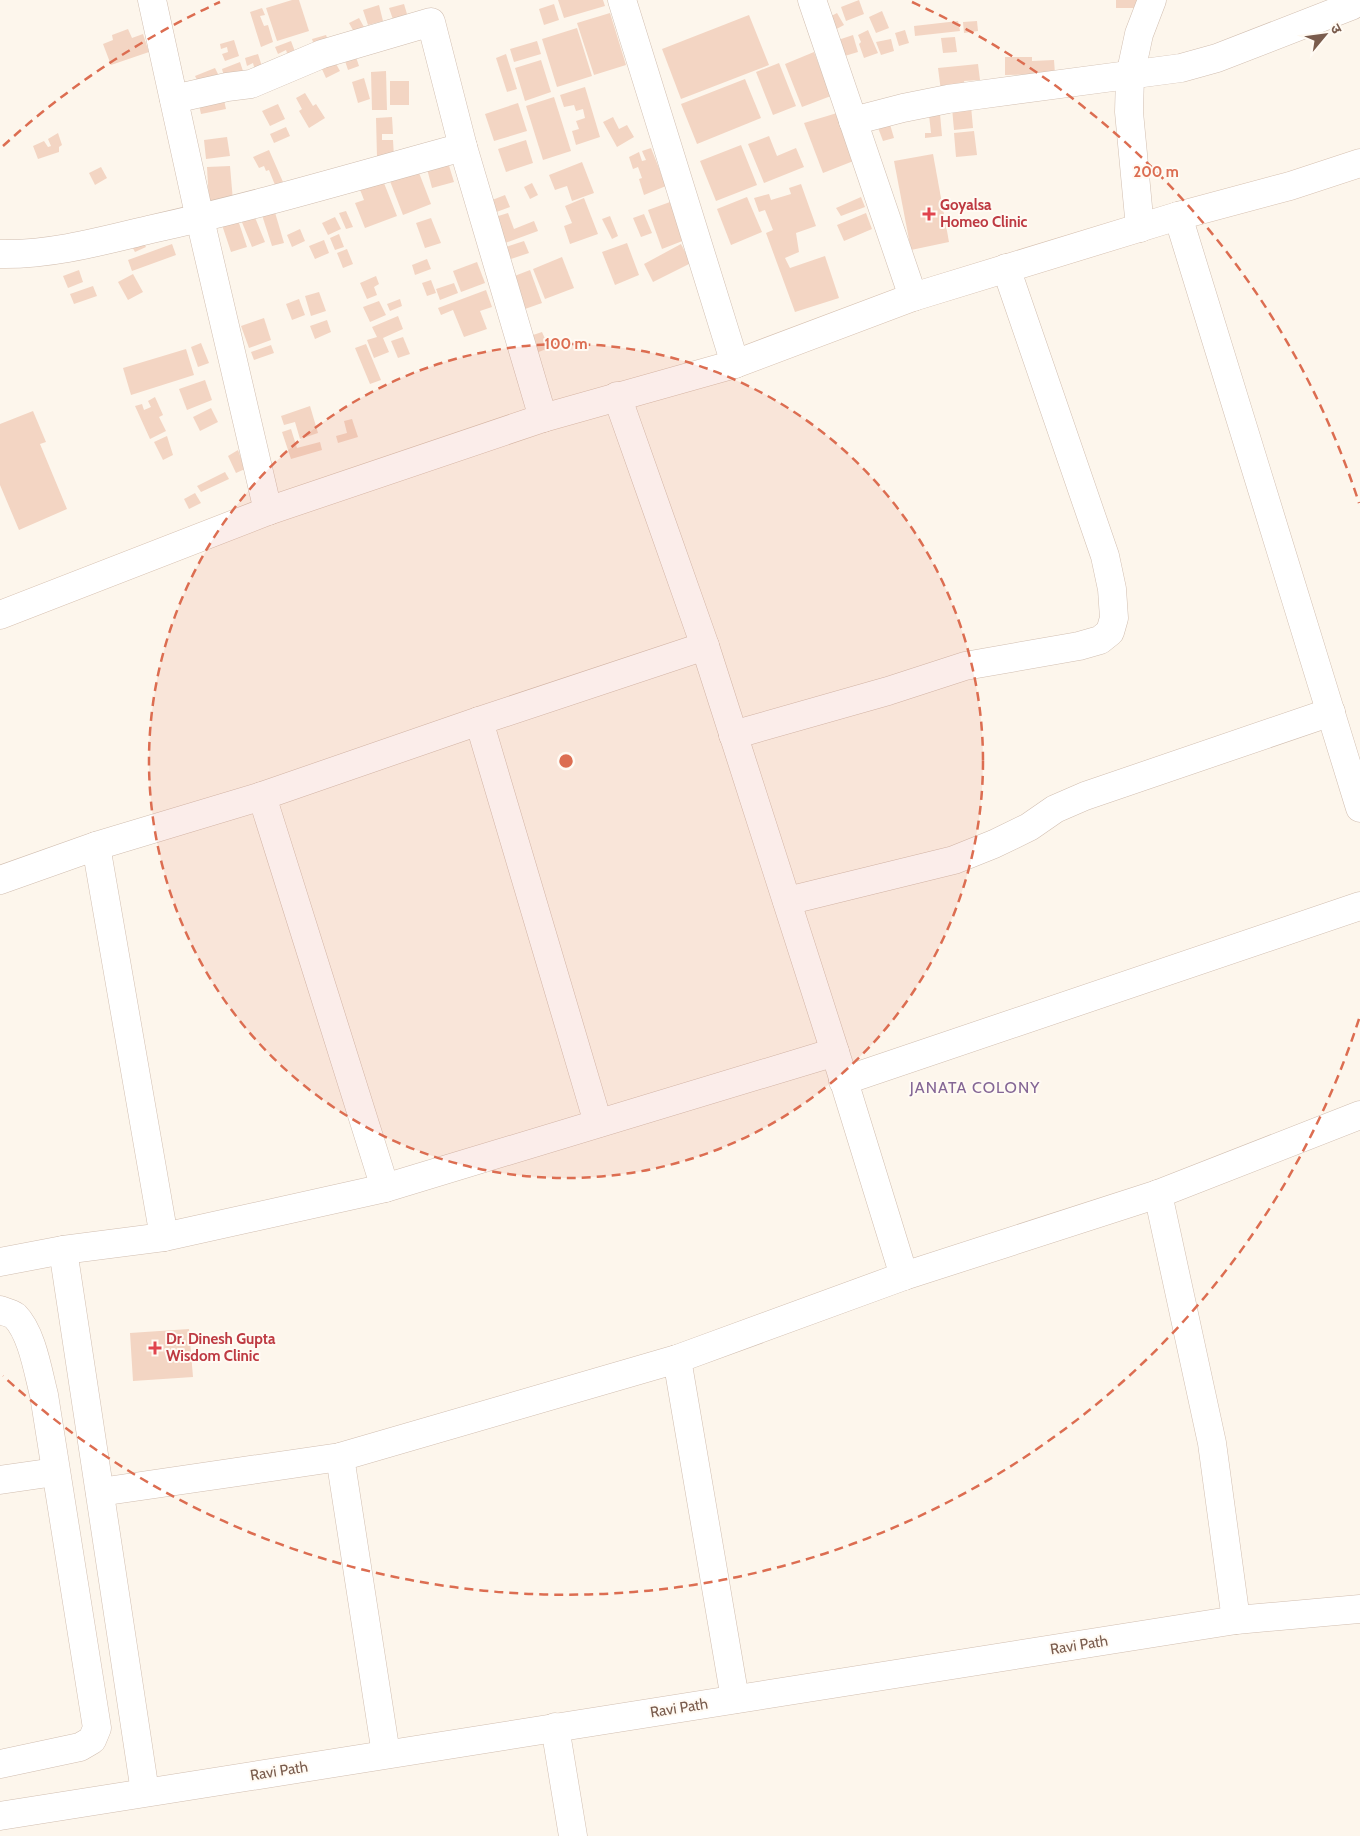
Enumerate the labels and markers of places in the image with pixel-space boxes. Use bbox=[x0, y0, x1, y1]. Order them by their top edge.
place label: Goyalsa Homeo Clinic bbox=[940, 196, 1028, 231]
marker: Goyalsa Homeo Clinic bbox=[922, 207, 936, 221]
centre of rings bbox=[557, 752, 575, 770]
place label: Dr. Dinesh Gupta Wisdom Clinic bbox=[166, 1330, 276, 1365]
marker: Dr. Dinesh Gupta Wisdom Clinic bbox=[148, 1341, 162, 1355]

